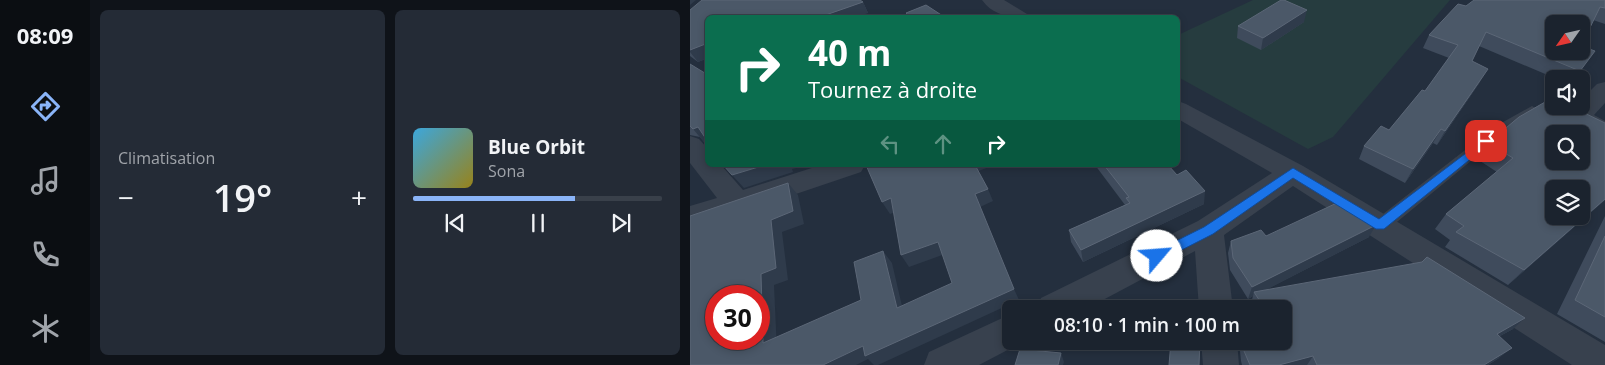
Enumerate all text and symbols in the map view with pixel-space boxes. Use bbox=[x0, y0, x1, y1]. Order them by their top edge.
north arrow bbox=[1545, 15, 1590, 60]
map controls bbox=[1545, 15, 1590, 225]
text: 08:09 bbox=[17, 20, 73, 50]
text: 40 m bbox=[808, 29, 891, 76]
icon: right bbox=[725, 35, 790, 100]
button: sound bbox=[1545, 70, 1590, 115]
text: Tournez à droite bbox=[808, 74, 977, 104]
icon: directions bbox=[28, 89, 63, 124]
pin bbox=[1465, 120, 1507, 162]
button: search bbox=[1545, 125, 1590, 170]
icon: arrive bbox=[1472, 127, 1500, 155]
icon: left bbox=[876, 130, 904, 158]
icon: ahead bbox=[929, 130, 957, 158]
icon: right bbox=[982, 130, 1010, 158]
text: Blue Orbit bbox=[488, 134, 585, 160]
text: Climatisation bbox=[118, 147, 215, 169]
text: Sona bbox=[488, 160, 525, 182]
icon: music bbox=[28, 163, 63, 198]
text: 19° bbox=[213, 171, 272, 223]
text: − bbox=[118, 178, 134, 216]
text: + bbox=[351, 178, 367, 216]
button: layers bbox=[1545, 180, 1590, 225]
icon: previous bbox=[441, 209, 469, 237]
icon: pause bbox=[524, 209, 552, 237]
icon: next bbox=[607, 209, 635, 237]
position arrow bbox=[1130, 229, 1182, 281]
icon: phone bbox=[28, 237, 63, 272]
speed limit sign: 30 bbox=[705, 285, 770, 350]
icon: climate bbox=[28, 311, 63, 346]
text: 08:10 · 1 min · 100 m bbox=[1054, 312, 1240, 338]

